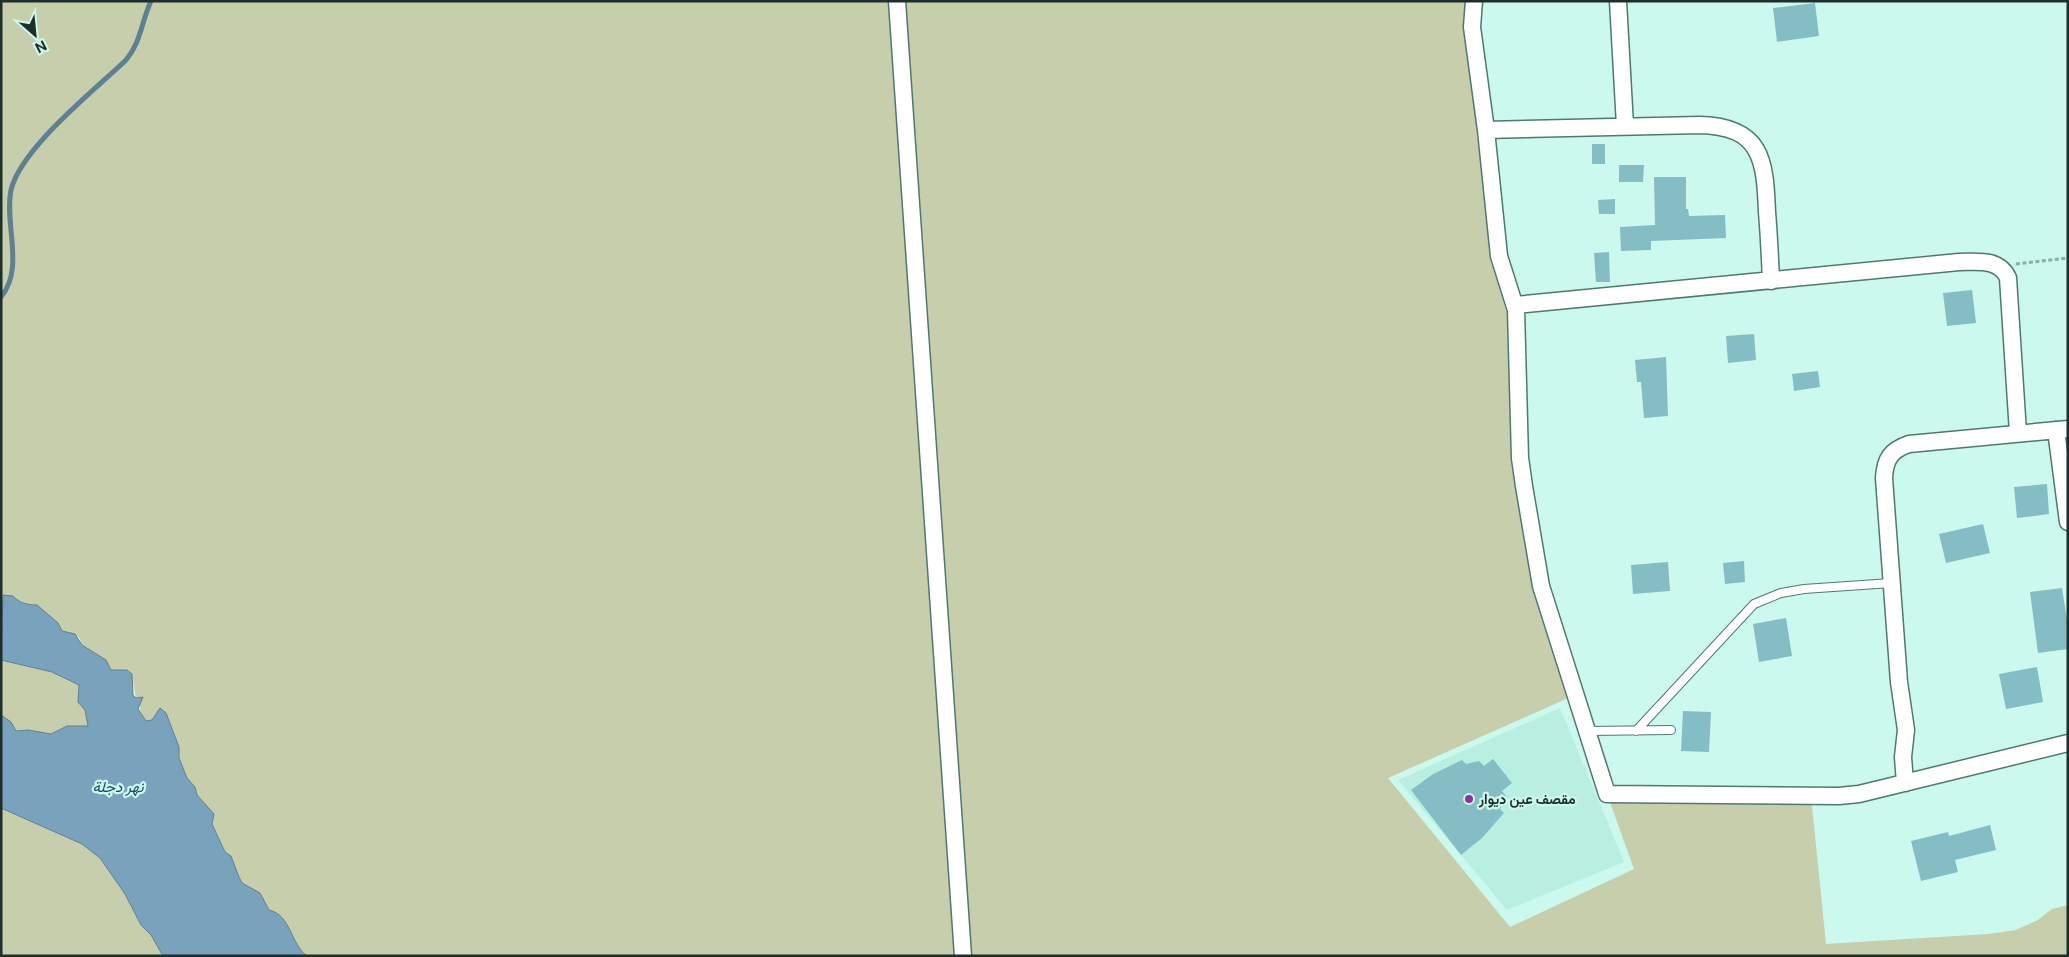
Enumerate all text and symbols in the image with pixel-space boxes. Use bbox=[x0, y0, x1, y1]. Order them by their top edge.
north arrow bbox=[10, 10, 60, 60]
text: N bbox=[32, 37, 49, 56]
water label: نهر دجلة bbox=[93, 778, 144, 796]
place label: مقصف عين ديوار bbox=[1478, 791, 1576, 808]
marker: مقصف عين ديوار bbox=[1463, 793, 1475, 805]

